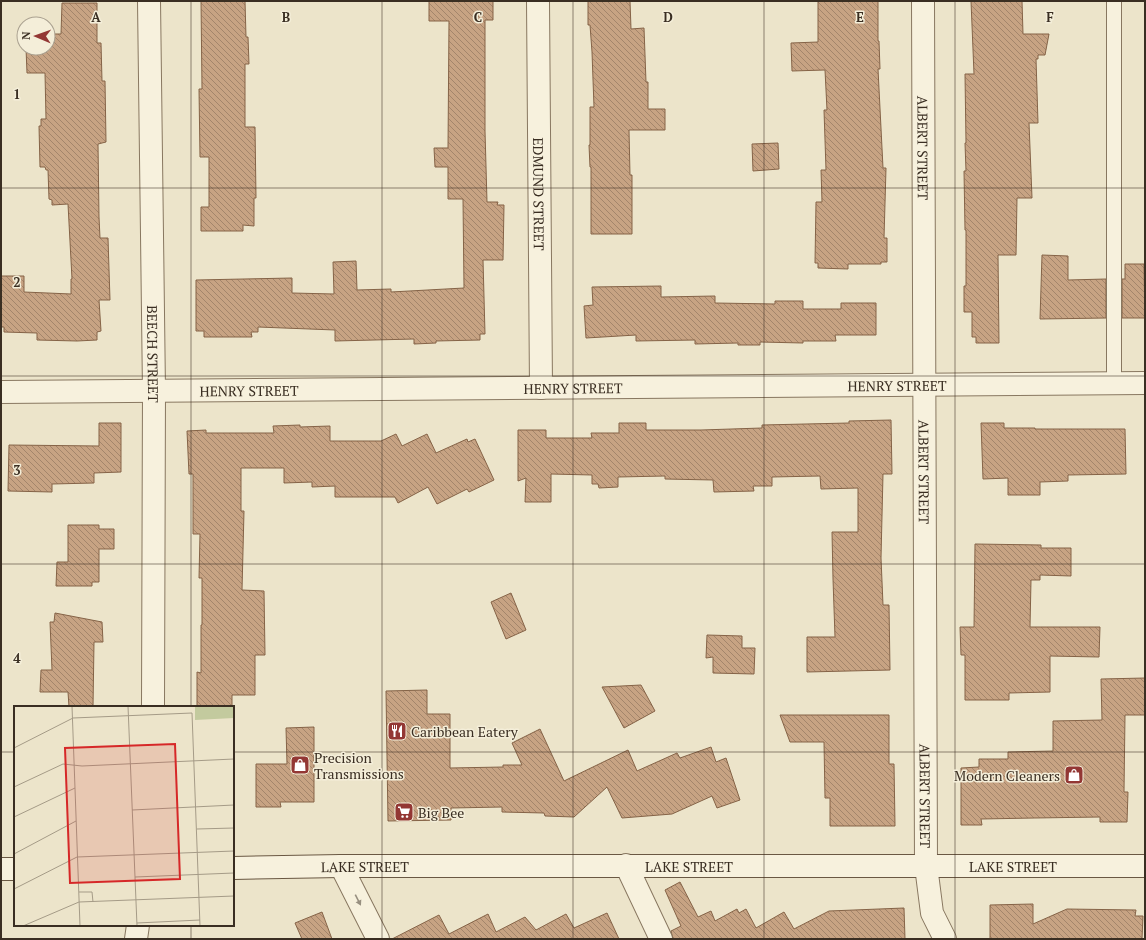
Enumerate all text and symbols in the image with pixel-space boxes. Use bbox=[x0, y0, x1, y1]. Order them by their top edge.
text: A bbox=[91, 8, 101, 26]
text: B bbox=[282, 8, 290, 26]
text: C bbox=[474, 8, 482, 26]
text: D bbox=[663, 8, 673, 26]
text: E bbox=[856, 8, 864, 26]
text: F bbox=[1046, 8, 1054, 26]
north arrow bbox=[16, 16, 56, 56]
text: N bbox=[19, 31, 33, 40]
text: 1 bbox=[13, 85, 21, 103]
street label: ALBERT STREET bbox=[914, 96, 933, 201]
street label: EDMUND STREET bbox=[530, 137, 549, 251]
text: 2 bbox=[13, 273, 21, 291]
street label: BEECH STREET bbox=[143, 305, 164, 403]
street label: HENRY STREET bbox=[847, 375, 947, 395]
street label: HENRY STREET bbox=[523, 378, 623, 397]
street label: HENRY STREET bbox=[199, 380, 299, 400]
street label: ALBERT STREET bbox=[915, 420, 934, 525]
text: 3 bbox=[13, 461, 21, 479]
text: 4 bbox=[13, 649, 21, 667]
inset map bbox=[14, 706, 234, 926]
restaurant icon: Caribbean Eatery bbox=[386, 720, 408, 742]
place label: Caribbean Eatery bbox=[411, 722, 519, 741]
street label: ALBERT STREET bbox=[916, 744, 935, 849]
place label: Precision Transmissions bbox=[314, 748, 404, 783]
shop icon: Precision Transmissions bbox=[289, 754, 311, 776]
shop icon: Modern Cleaners bbox=[1063, 764, 1085, 786]
place label: Modern Cleaners bbox=[954, 766, 1060, 785]
supermarket icon: Big Bee bbox=[393, 801, 415, 823]
place label: Big Bee bbox=[418, 803, 464, 822]
street label: LAKE STREET bbox=[321, 857, 409, 876]
street label: LAKE STREET bbox=[645, 857, 733, 876]
street label: LAKE STREET bbox=[969, 857, 1057, 876]
one-way arrow bbox=[355, 895, 361, 906]

